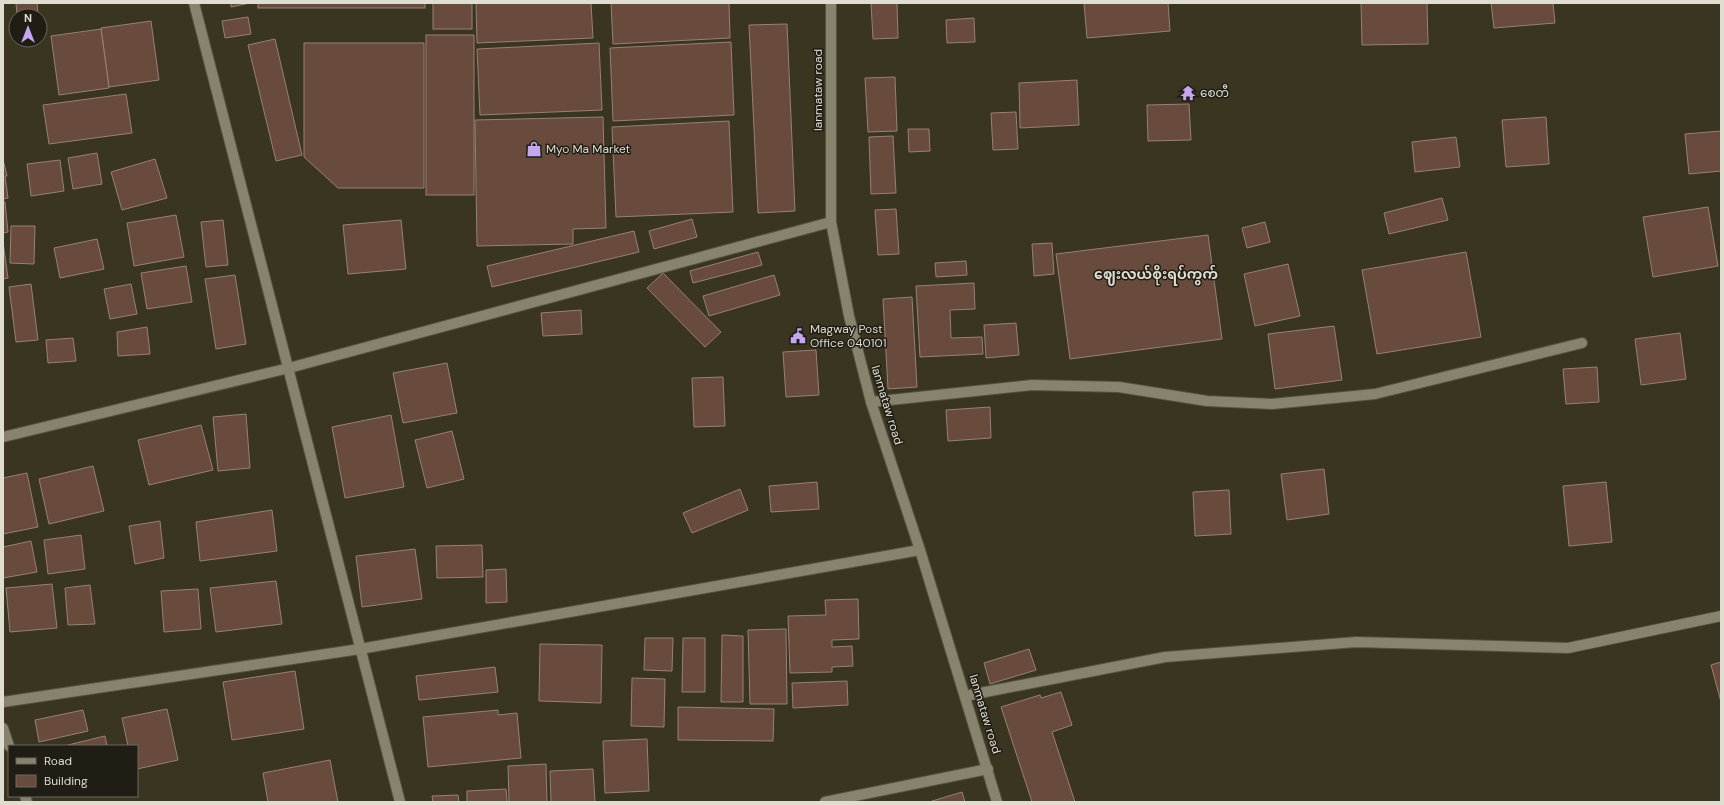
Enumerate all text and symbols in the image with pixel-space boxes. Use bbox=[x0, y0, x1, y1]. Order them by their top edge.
north arrow bbox=[8, 8, 48, 48]
text: N bbox=[24, 11, 32, 25]
street label: lanmataw road bbox=[810, 49, 826, 131]
temple icon: စေတီ bbox=[1179, 84, 1197, 102]
place label: စေတီ bbox=[1200, 84, 1229, 101]
shop icon: Myo Ma Market bbox=[525, 140, 543, 158]
place label: Myo Ma Market bbox=[546, 141, 631, 157]
district label: ဈေးလယ်စိုးရပ်ကွက် bbox=[1094, 264, 1218, 286]
place label: Magway Post Office 040101 bbox=[810, 321, 886, 351]
public building icon: Magway Post Office 040101 bbox=[789, 327, 807, 345]
street label: lanmataw road bbox=[867, 363, 907, 447]
street label: lanmataw road bbox=[965, 672, 1005, 756]
legend bbox=[8, 745, 138, 797]
text: Road bbox=[44, 753, 72, 769]
text: Building bbox=[44, 773, 88, 789]

